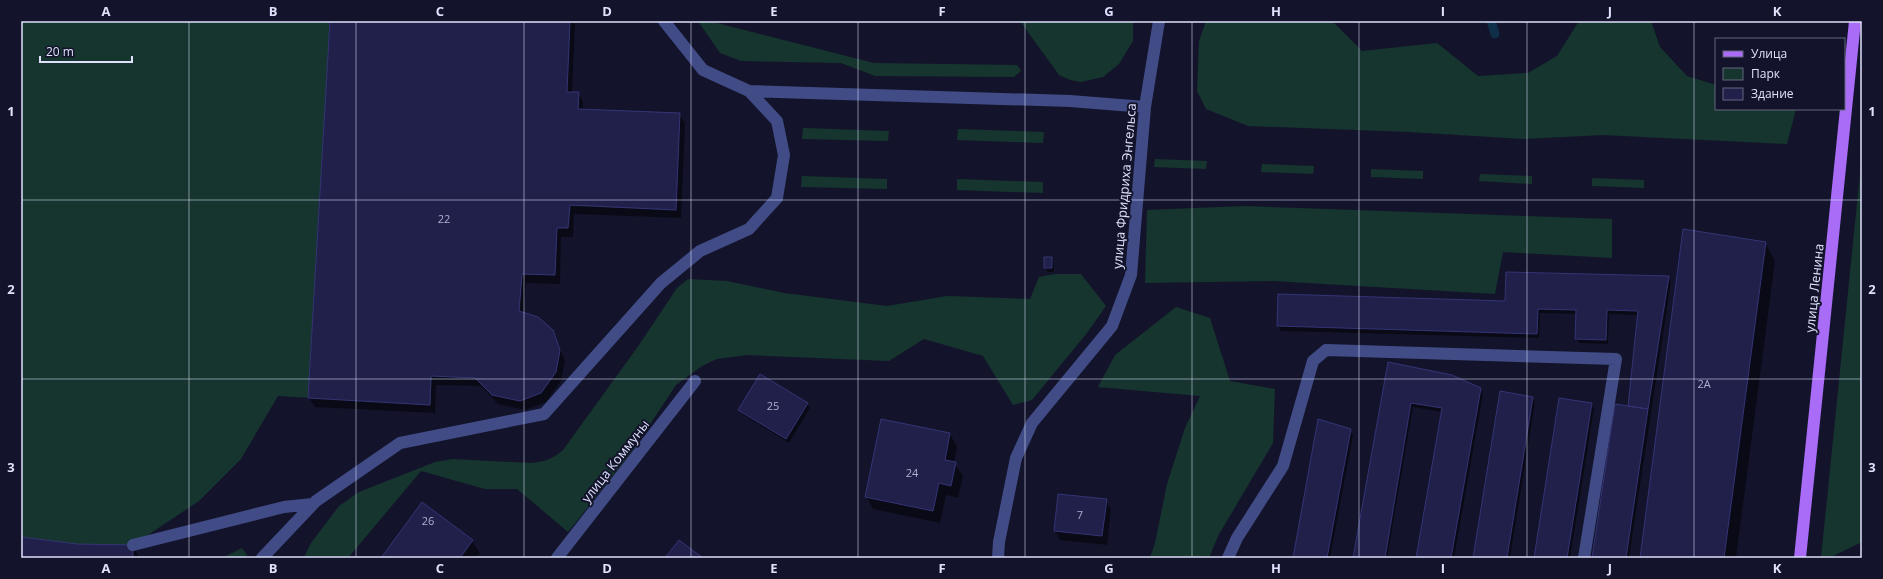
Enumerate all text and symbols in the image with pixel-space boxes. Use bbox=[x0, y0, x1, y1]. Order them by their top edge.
text: A bbox=[102, 2, 111, 20]
text: B bbox=[269, 2, 278, 20]
text: C bbox=[436, 2, 444, 20]
text: D bbox=[602, 2, 612, 20]
text: E bbox=[770, 2, 778, 20]
text: F bbox=[938, 2, 946, 20]
text: G bbox=[1104, 2, 1114, 20]
text: H bbox=[1271, 2, 1281, 20]
text: I bbox=[1441, 2, 1445, 20]
text: J bbox=[1607, 2, 1612, 20]
text: K bbox=[1773, 2, 1782, 20]
scale bar bbox=[40, 38, 132, 64]
legend bbox=[1715, 38, 1845, 110]
text: 20 m bbox=[46, 43, 74, 60]
text: Улица bbox=[1751, 45, 1787, 62]
text: Парк bbox=[1751, 65, 1781, 82]
text: Здание bbox=[1751, 85, 1794, 102]
text: 1 bbox=[7, 102, 15, 120]
street label: улица Фридриха Энгельса bbox=[1108, 102, 1140, 270]
text: 1 bbox=[1868, 102, 1876, 120]
house number: 22 bbox=[438, 211, 450, 226]
street label: улица Ленина bbox=[1800, 243, 1828, 333]
text: 2 bbox=[7, 280, 15, 298]
text: 2 bbox=[1868, 280, 1876, 298]
house number: 2А bbox=[1697, 376, 1711, 391]
house number: 25 bbox=[767, 398, 779, 413]
street label: улица Коммуны bbox=[577, 416, 653, 506]
text: 3 bbox=[7, 458, 15, 476]
text: 3 bbox=[1868, 458, 1876, 476]
house number: 24 bbox=[906, 465, 919, 480]
house number: 7 bbox=[1077, 507, 1083, 522]
house number: 26 bbox=[422, 513, 434, 528]
text: A bbox=[102, 559, 111, 577]
text: B bbox=[269, 559, 278, 577]
text: C bbox=[436, 559, 444, 577]
text: D bbox=[602, 559, 612, 577]
text: E bbox=[770, 559, 778, 577]
text: F bbox=[938, 559, 946, 577]
text: G bbox=[1104, 559, 1114, 577]
text: H bbox=[1271, 559, 1281, 577]
text: I bbox=[1441, 559, 1445, 577]
text: J bbox=[1607, 559, 1612, 577]
text: K bbox=[1773, 559, 1782, 577]

